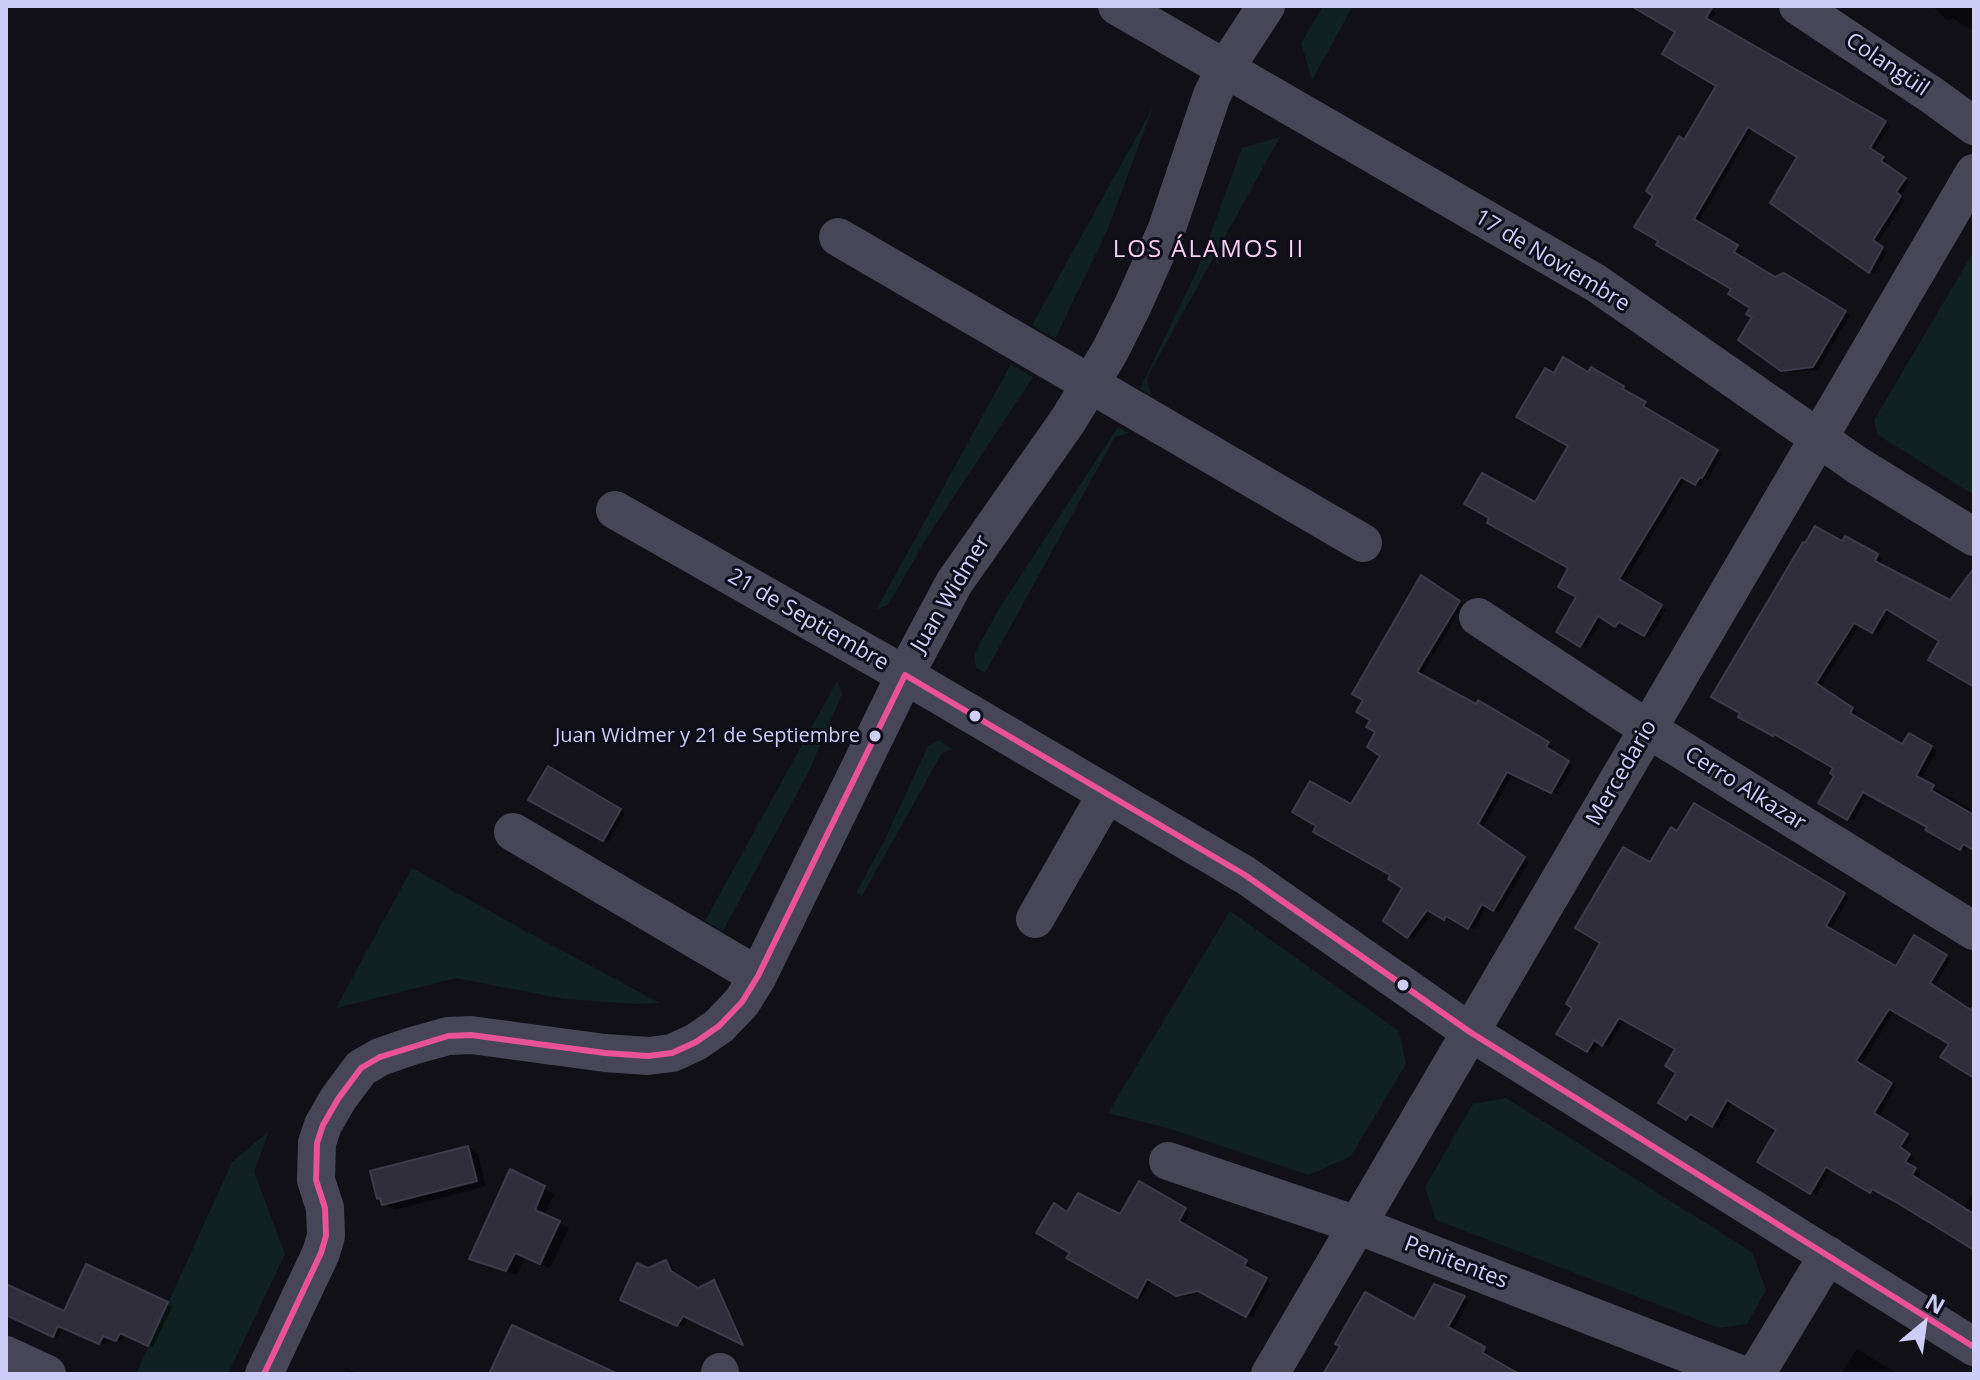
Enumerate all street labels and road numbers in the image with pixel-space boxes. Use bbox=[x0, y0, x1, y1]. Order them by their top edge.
street label: Colangüil bbox=[1840, 28, 1934, 102]
street label: 17 de Noviembre bbox=[1470, 204, 1634, 318]
street label: Juan Widmer bbox=[906, 531, 996, 657]
street label: 21 de Septiembre bbox=[723, 563, 893, 677]
street label: Mercedario bbox=[1581, 716, 1663, 830]
street label: Cerro Alkazar bbox=[1680, 741, 1810, 837]
street label: Penitentes bbox=[1400, 1231, 1512, 1295]

